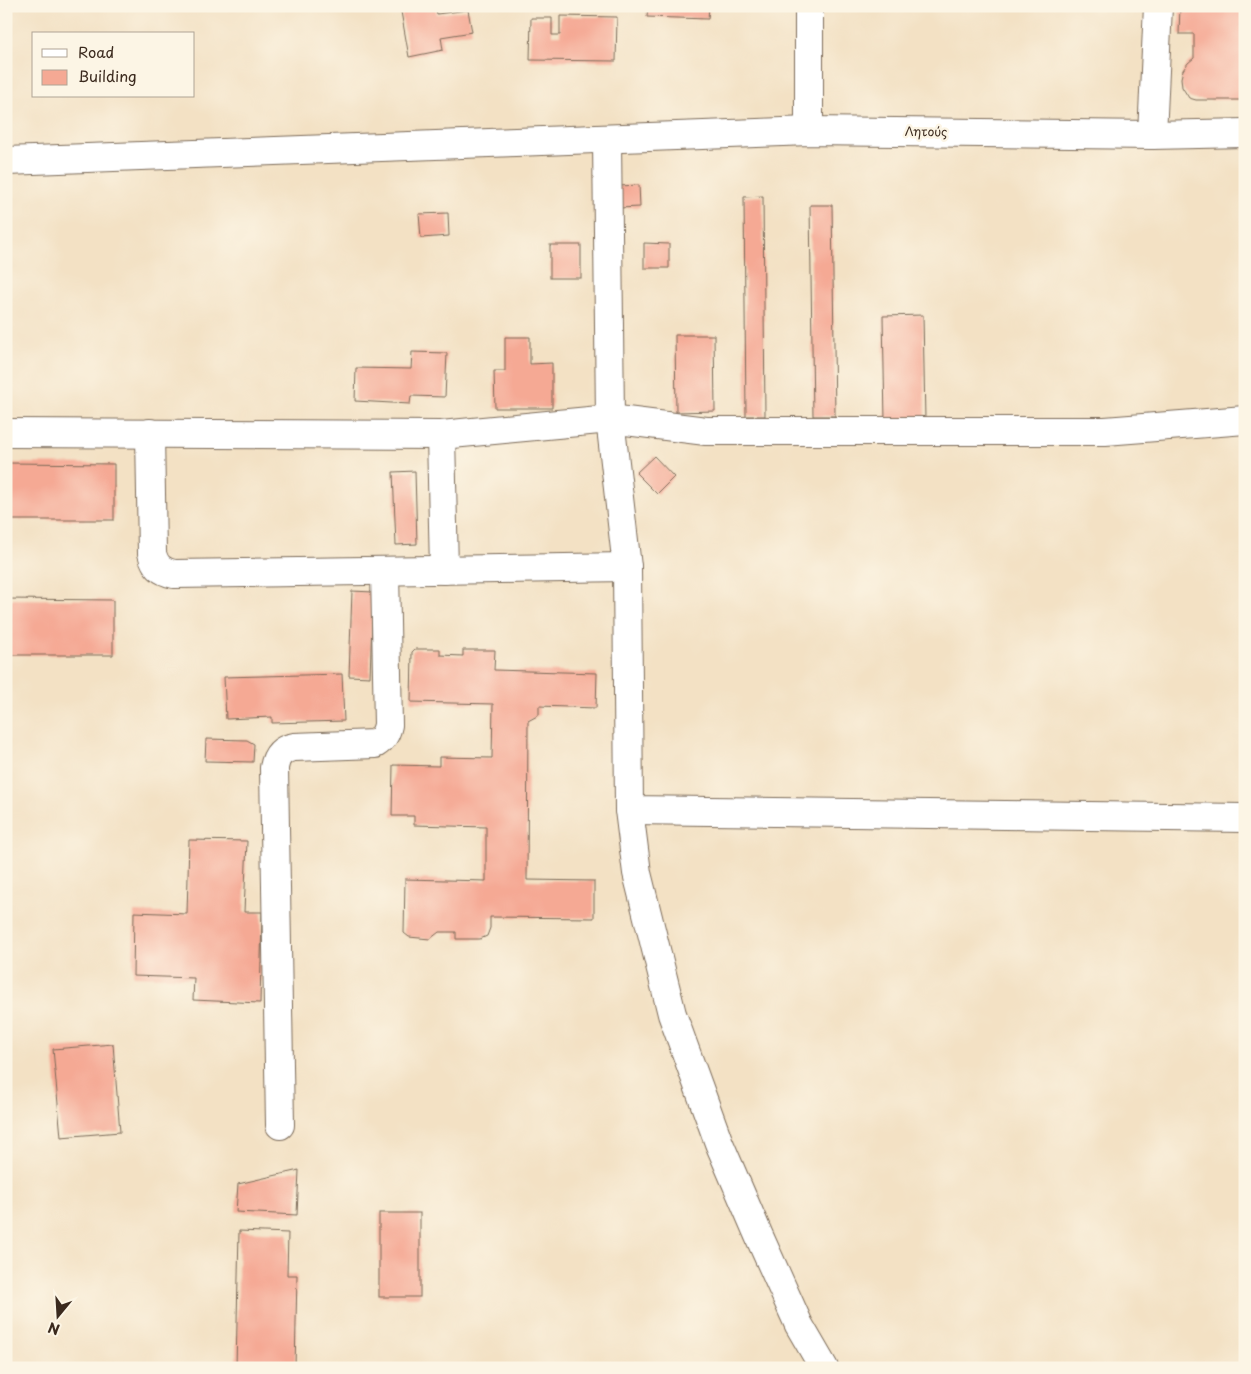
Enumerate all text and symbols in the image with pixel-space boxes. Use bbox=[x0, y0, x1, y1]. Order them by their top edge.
legend bbox=[32, 32, 195, 98]
text: Road bbox=[78, 40, 114, 63]
text: Building bbox=[78, 64, 137, 87]
street label: Λητούς bbox=[905, 122, 947, 140]
north arrow bbox=[32, 1292, 82, 1342]
text: N bbox=[45, 1317, 62, 1341]

